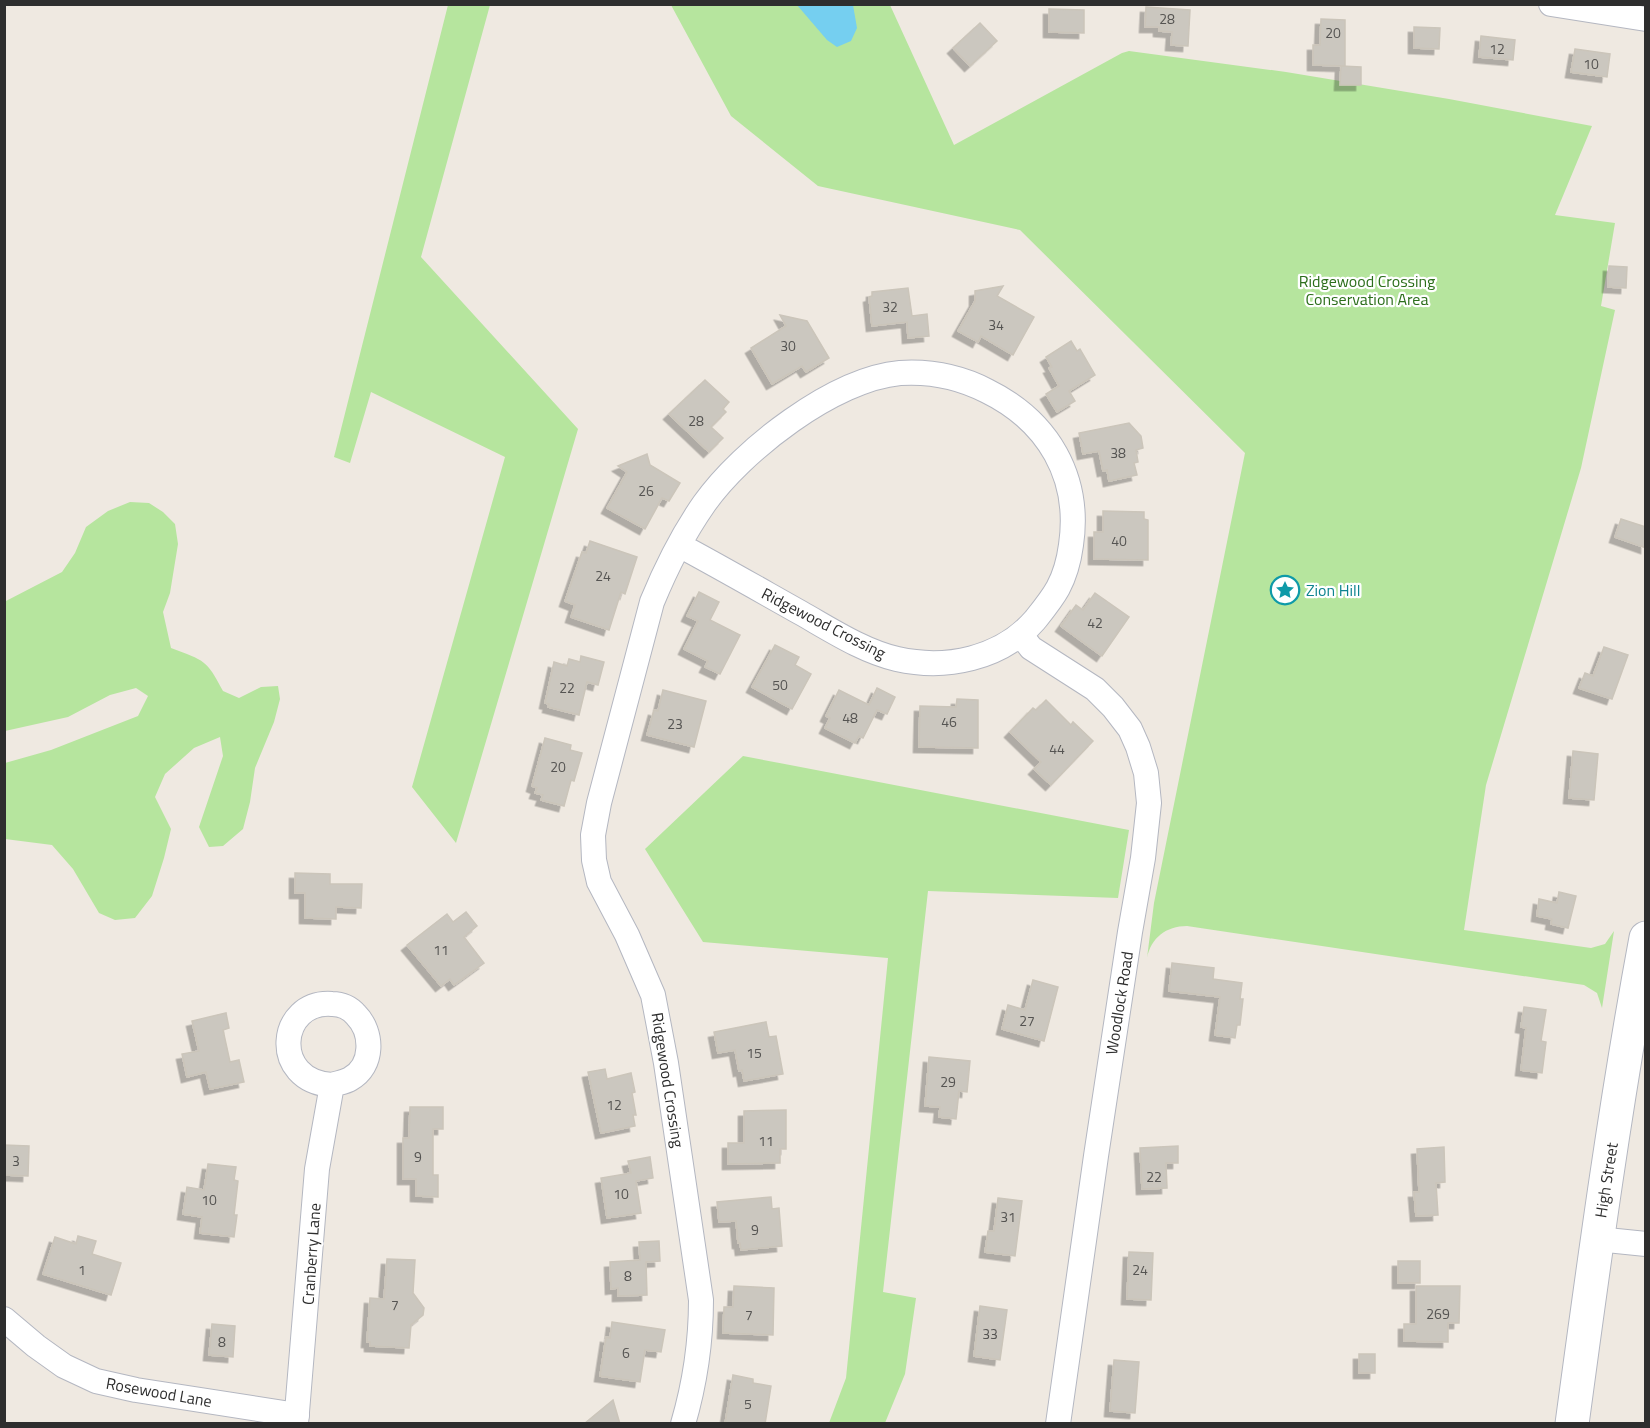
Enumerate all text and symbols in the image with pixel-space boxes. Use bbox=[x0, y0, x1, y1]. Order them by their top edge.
house number: 28 bbox=[1159, 8, 1175, 29]
house number: 20 bbox=[1325, 22, 1341, 43]
house number: 12 bbox=[1489, 38, 1505, 59]
house number: 10 bbox=[1583, 53, 1599, 74]
park label: Ridgewood Crossing Conservation Area bbox=[1299, 269, 1435, 311]
house number: 32 bbox=[882, 296, 898, 317]
house number: 34 bbox=[988, 314, 1004, 335]
house number: 30 bbox=[780, 335, 796, 356]
house number: 28 bbox=[688, 410, 704, 431]
house number: 38 bbox=[1110, 442, 1126, 463]
house number: 26 bbox=[638, 480, 654, 501]
house number: 40 bbox=[1111, 530, 1127, 551]
house number: 24 bbox=[595, 565, 611, 586]
place icon: Zion Hill bbox=[1269, 574, 1301, 606]
place label: Zion Hill bbox=[1306, 578, 1360, 602]
street label: Ridgewood Crossing bbox=[758, 581, 890, 665]
house number: 42 bbox=[1087, 612, 1103, 633]
house number: 50 bbox=[772, 674, 788, 695]
house number: 22 bbox=[559, 677, 575, 698]
house number: 48 bbox=[842, 707, 858, 728]
house number: 46 bbox=[941, 711, 957, 732]
house number: 23 bbox=[667, 713, 683, 734]
house number: 44 bbox=[1049, 738, 1065, 759]
house number: 20 bbox=[550, 756, 566, 777]
house number: 11 bbox=[433, 939, 449, 960]
street label: Woodlock Road bbox=[1099, 950, 1139, 1056]
house number: 27 bbox=[1019, 1010, 1035, 1031]
street label: Ridgewood Crossing bbox=[645, 1011, 691, 1149]
house number: 15 bbox=[746, 1042, 762, 1063]
house number: 29 bbox=[940, 1071, 956, 1092]
house number: 12 bbox=[606, 1094, 622, 1115]
house number: 11 bbox=[758, 1130, 774, 1151]
street label: High Street bbox=[1588, 1140, 1624, 1219]
house number: 9 bbox=[414, 1146, 422, 1167]
house number: 3 bbox=[12, 1150, 20, 1171]
house number: 22 bbox=[1146, 1166, 1162, 1187]
house number: 10 bbox=[613, 1183, 629, 1204]
house number: 10 bbox=[201, 1189, 217, 1210]
street label: Cranberry Lane bbox=[295, 1202, 327, 1306]
house number: 31 bbox=[1000, 1206, 1016, 1227]
house number: 9 bbox=[751, 1219, 759, 1240]
house number: 1 bbox=[78, 1259, 86, 1280]
house number: 24 bbox=[1132, 1259, 1148, 1280]
house number: 8 bbox=[624, 1265, 632, 1286]
house number: 7 bbox=[391, 1294, 399, 1315]
house number: 269 bbox=[1426, 1303, 1450, 1324]
house number: 7 bbox=[745, 1304, 753, 1325]
house number: 33 bbox=[982, 1323, 998, 1344]
house number: 8 bbox=[218, 1331, 226, 1352]
house number: 6 bbox=[622, 1342, 630, 1363]
street label: Rosewood Lane bbox=[104, 1371, 214, 1413]
house number: 5 bbox=[744, 1393, 752, 1414]

